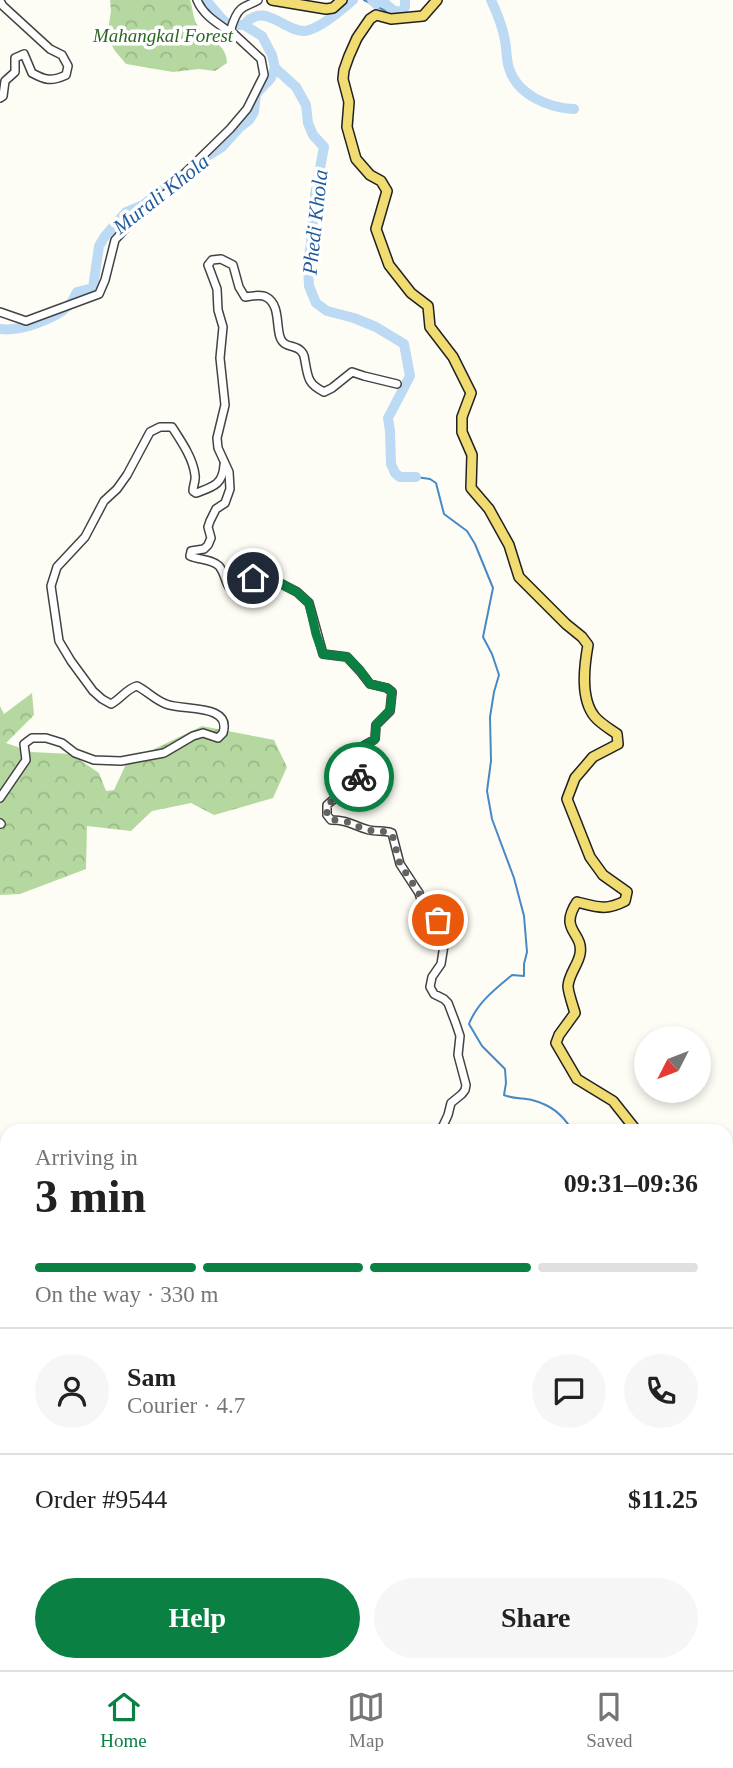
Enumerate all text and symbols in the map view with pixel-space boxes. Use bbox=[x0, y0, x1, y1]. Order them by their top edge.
park label: Mahangkal Forest bbox=[92, 25, 234, 46]
water label: Murali Khola bbox=[108, 149, 214, 239]
water label: Phedi Khola bbox=[297, 168, 332, 277]
pin bbox=[223, 548, 283, 608]
icon: home bbox=[234, 559, 272, 597]
courier bbox=[324, 742, 394, 812]
icon: bike bbox=[340, 758, 378, 796]
pin bbox=[408, 890, 468, 950]
icon: bag bbox=[419, 901, 457, 939]
north arrow bbox=[634, 1026, 710, 1102]
map controls bbox=[634, 1026, 711, 1103]
text: Arriving in bbox=[35, 1145, 138, 1170]
text: 09:31–09:36 bbox=[564, 1169, 698, 1198]
text: 3 min bbox=[35, 1171, 146, 1222]
text: On the way · 330 m bbox=[35, 1282, 218, 1307]
button: person bbox=[35, 1354, 109, 1428]
button: chat bbox=[532, 1354, 606, 1428]
button: phone bbox=[624, 1354, 698, 1428]
text: Sam bbox=[127, 1363, 176, 1392]
text: Courier · 4.7 bbox=[127, 1393, 245, 1418]
text: Order #9544 bbox=[35, 1485, 167, 1514]
text: $11.25 bbox=[628, 1485, 698, 1514]
button: Help bbox=[35, 1578, 360, 1658]
button: Share bbox=[374, 1578, 698, 1658]
tab: Home bbox=[100, 1688, 147, 1752]
tab: Map bbox=[347, 1688, 385, 1752]
tab: Saved bbox=[586, 1688, 633, 1752]

